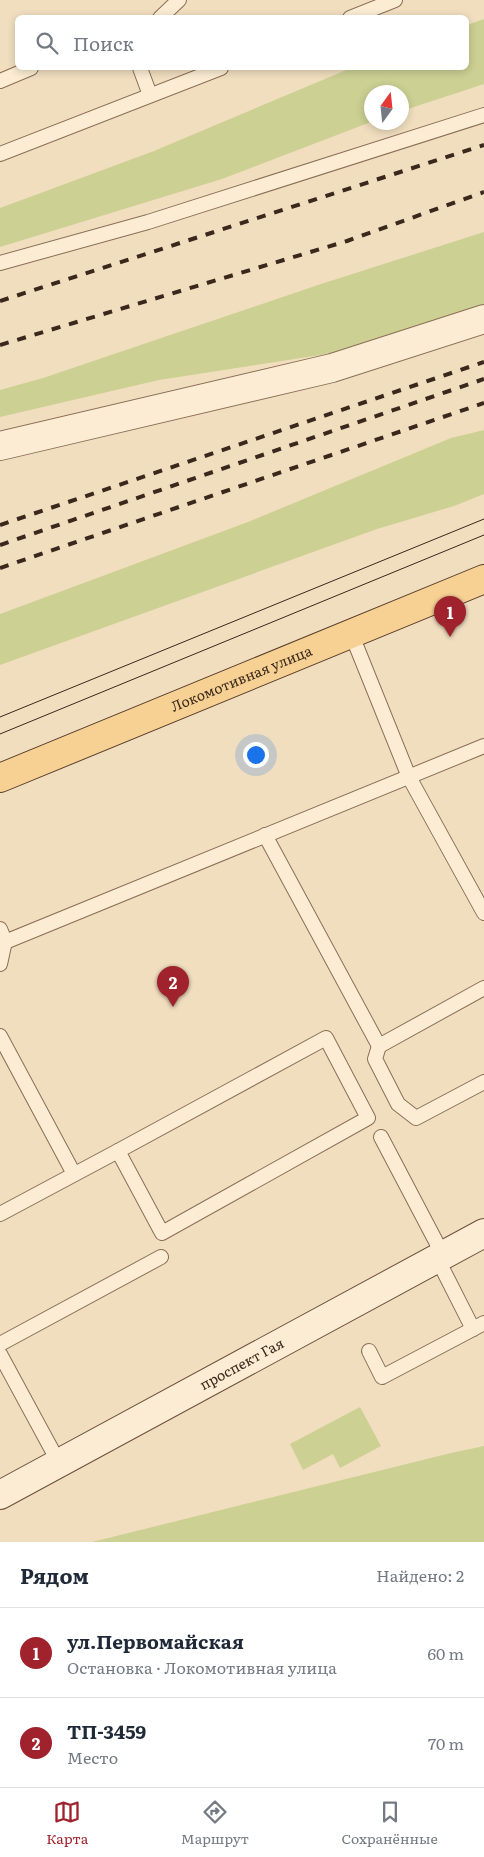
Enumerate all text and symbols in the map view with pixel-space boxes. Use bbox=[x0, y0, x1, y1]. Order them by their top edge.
search box bbox=[15, 15, 469, 70]
icon: search bbox=[33, 29, 61, 57]
text: Поиск bbox=[73, 29, 134, 57]
north arrow bbox=[364, 85, 409, 130]
pin: 1 bbox=[434, 596, 466, 637]
street label: Локомотивная улица bbox=[167, 640, 315, 716]
your location bbox=[243, 742, 269, 768]
pin: 2 bbox=[157, 966, 189, 1007]
street label: проспект Гая bbox=[196, 1332, 287, 1394]
text: Рядом bbox=[20, 1559, 89, 1590]
text: Найдено: 2 bbox=[376, 1563, 464, 1587]
text: ул.Первомайская bbox=[67, 1627, 244, 1655]
text: 1 bbox=[33, 1641, 39, 1665]
text: 60 m bbox=[427, 1641, 464, 1665]
text: Остановка · Локомотивная улица bbox=[67, 1655, 337, 1679]
text: ТП-3459 bbox=[67, 1717, 146, 1745]
text: 2 bbox=[32, 1731, 40, 1755]
text: 70 m bbox=[428, 1731, 464, 1755]
text: Место bbox=[67, 1745, 118, 1769]
tab: Карта bbox=[46, 1798, 88, 1848]
tab: Маршрут bbox=[181, 1798, 249, 1848]
tab: Сохранённые bbox=[341, 1798, 438, 1848]

